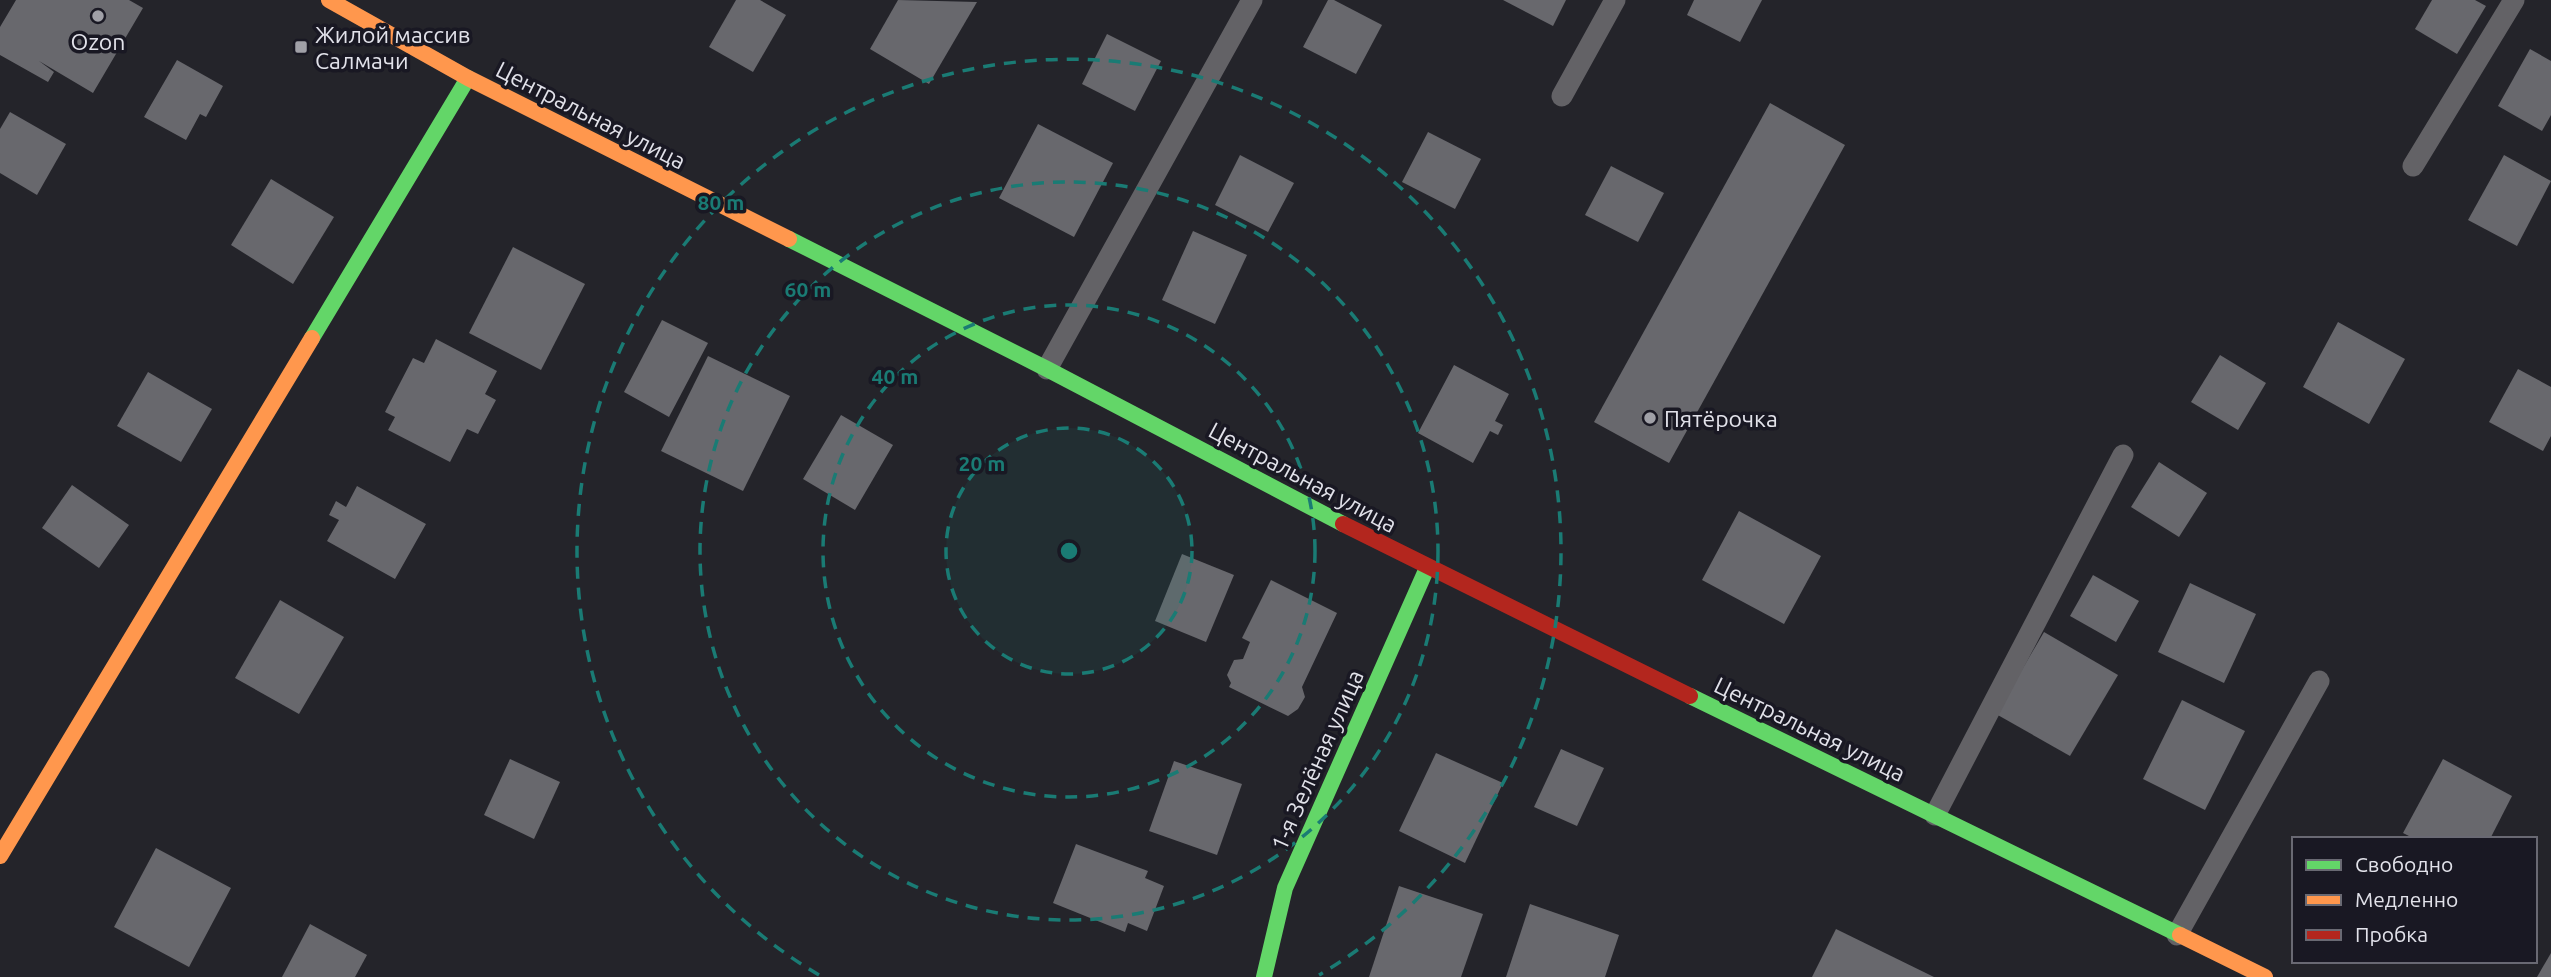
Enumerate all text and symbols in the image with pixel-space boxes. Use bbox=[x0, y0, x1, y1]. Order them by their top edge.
marker: Ozon bbox=[90, 8, 106, 24]
place label: Жилой массив Салмачи bbox=[315, 22, 471, 73]
place label: Ozon bbox=[71, 29, 125, 54]
marker: Жилой массив Салмачи bbox=[293, 39, 309, 55]
street label: Центральная улица bbox=[492, 56, 690, 174]
text: 80 m bbox=[698, 190, 744, 214]
text: 60 m bbox=[785, 277, 831, 301]
text: 40 m bbox=[872, 364, 918, 388]
place label: Пятёрочка bbox=[1664, 406, 1778, 431]
marker: Пятёрочка bbox=[1642, 410, 1658, 426]
street label: Центральная улица bbox=[1205, 417, 1401, 537]
text: 20 m bbox=[959, 451, 1005, 475]
centre of rings bbox=[1057, 539, 1081, 563]
street label: 1-я Зелёная улица bbox=[1266, 666, 1368, 854]
street label: Центральная улица bbox=[1711, 672, 1909, 786]
legend bbox=[2292, 837, 2537, 963]
text: Свободно bbox=[2355, 852, 2453, 876]
text: Медленно bbox=[2355, 887, 2458, 911]
text: Пробка bbox=[2355, 922, 2428, 946]

